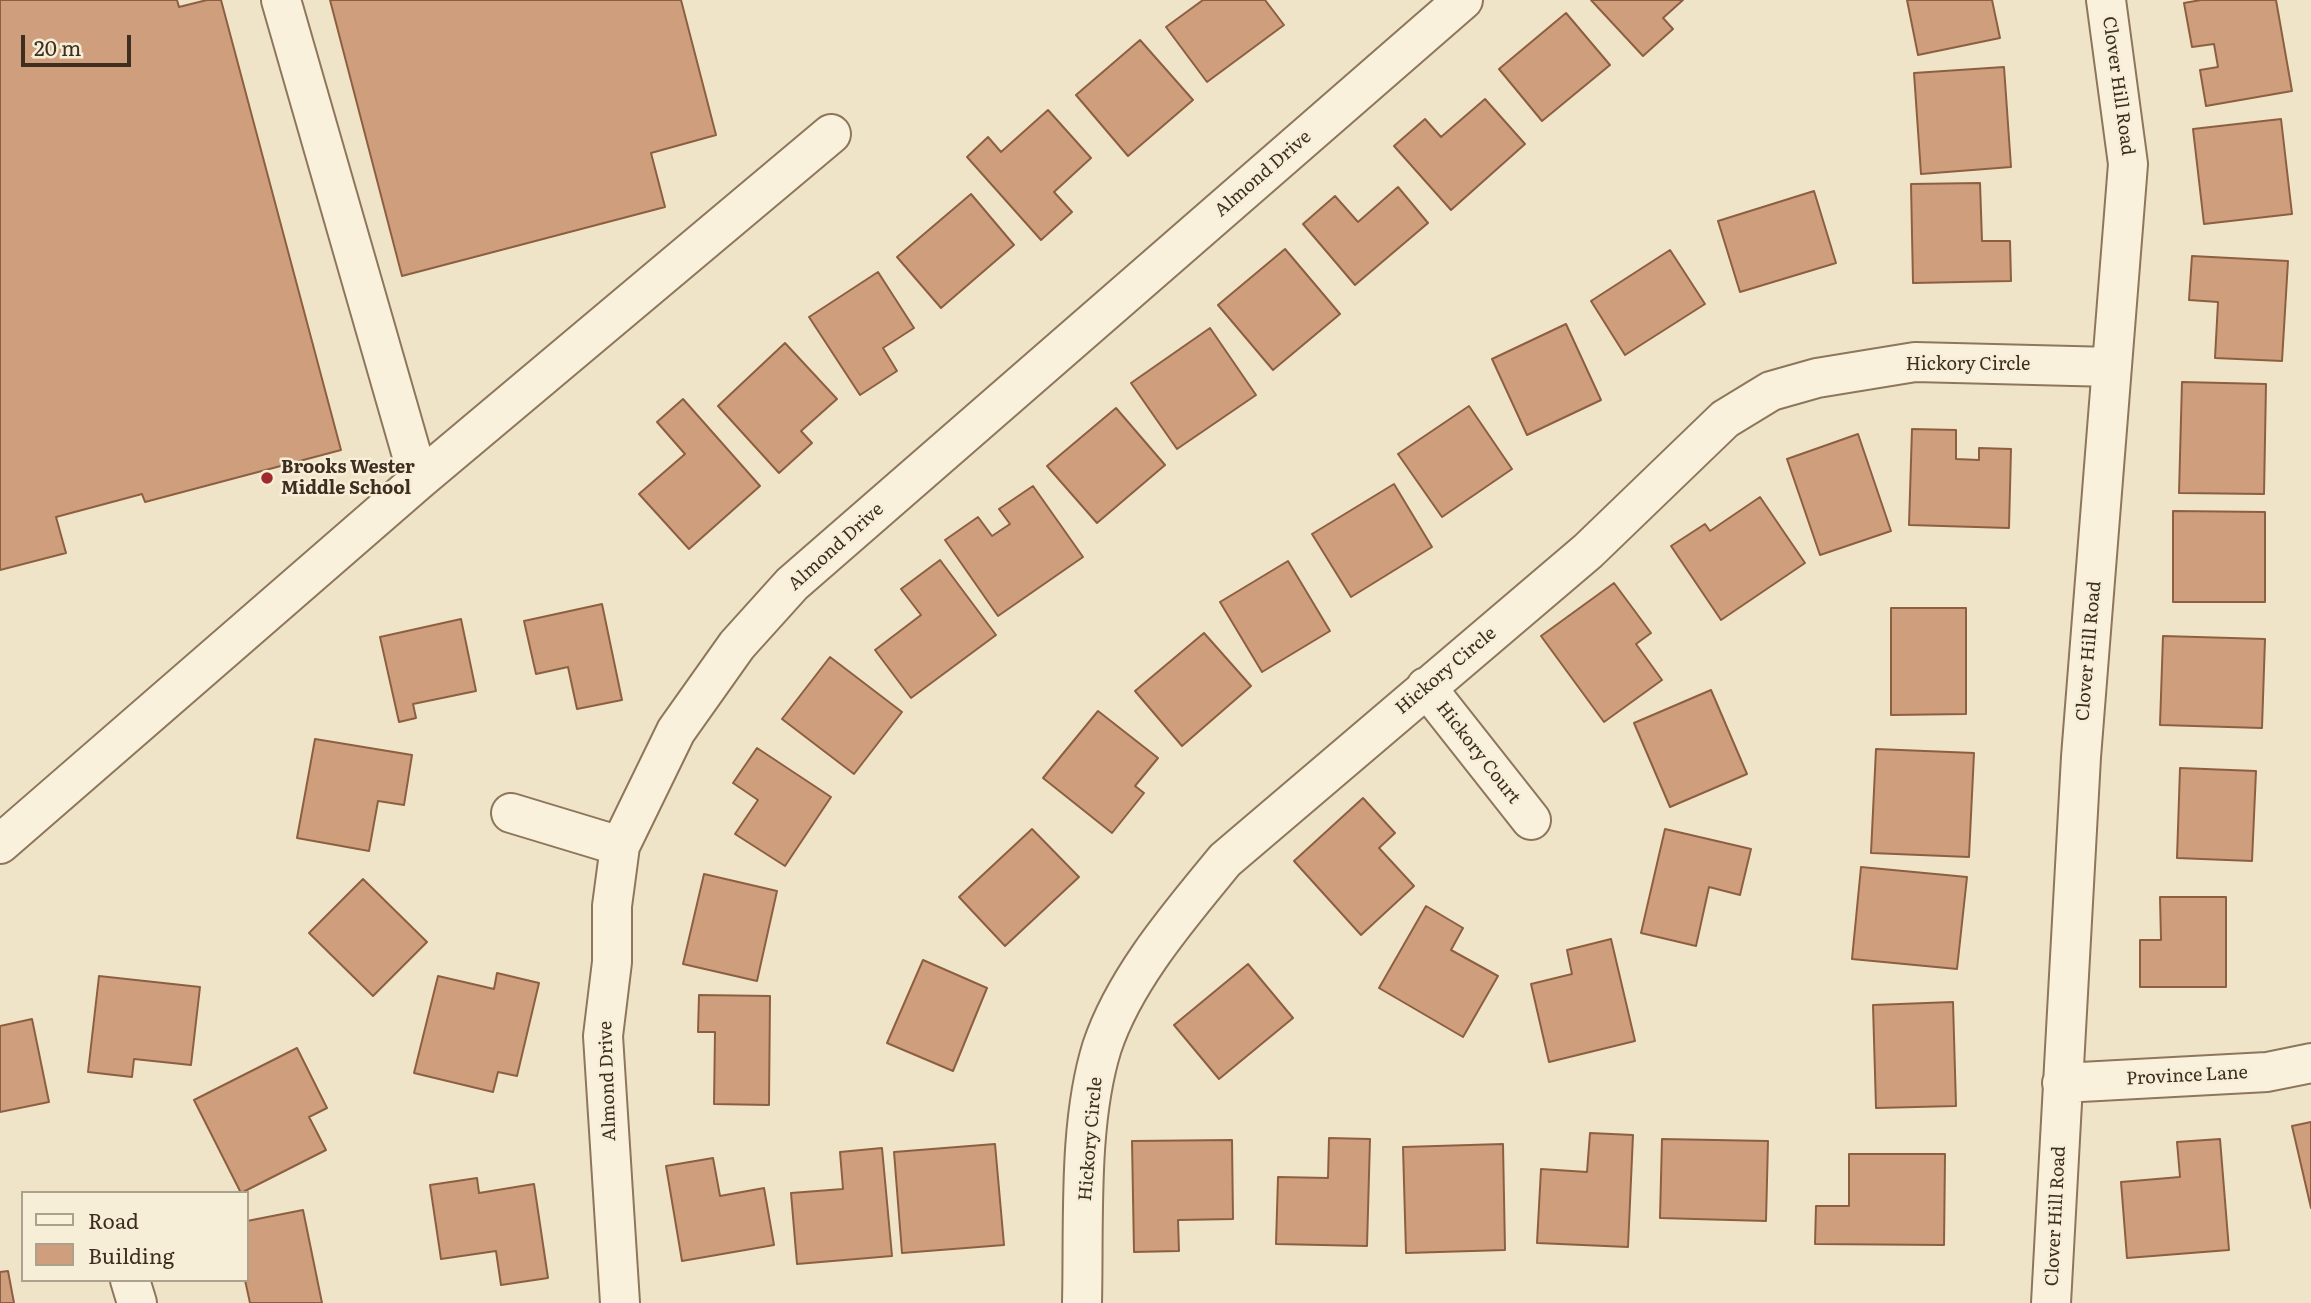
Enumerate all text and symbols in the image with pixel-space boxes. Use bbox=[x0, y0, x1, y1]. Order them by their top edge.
street label: Clover Hill Road bbox=[2098, 15, 2138, 157]
scale bar bbox=[24, 21, 135, 65]
text: 20 m bbox=[34, 31, 81, 62]
street label: Almond Drive bbox=[1210, 126, 1316, 222]
street label: Hickory Circle bbox=[1906, 354, 2030, 376]
place label: Brooks Wester Middle School bbox=[281, 457, 415, 500]
marker: Brooks Wester Middle School bbox=[259, 470, 275, 486]
street label: Almond Drive bbox=[784, 499, 888, 595]
street label: Clover Hill Road bbox=[2072, 580, 2106, 722]
street label: Hickory Circle bbox=[1391, 623, 1501, 719]
street label: Hickory Court bbox=[1431, 698, 1525, 808]
street label: Almond Drive bbox=[595, 1020, 621, 1142]
street label: Province Lane bbox=[2126, 1062, 2248, 1090]
street label: Hickory Circle bbox=[1075, 1076, 1107, 1202]
street label: Clover Hill Road bbox=[2042, 1145, 2070, 1287]
legend bbox=[21, 1191, 248, 1282]
text: Road bbox=[88, 1204, 139, 1235]
text: Building bbox=[88, 1239, 174, 1270]

